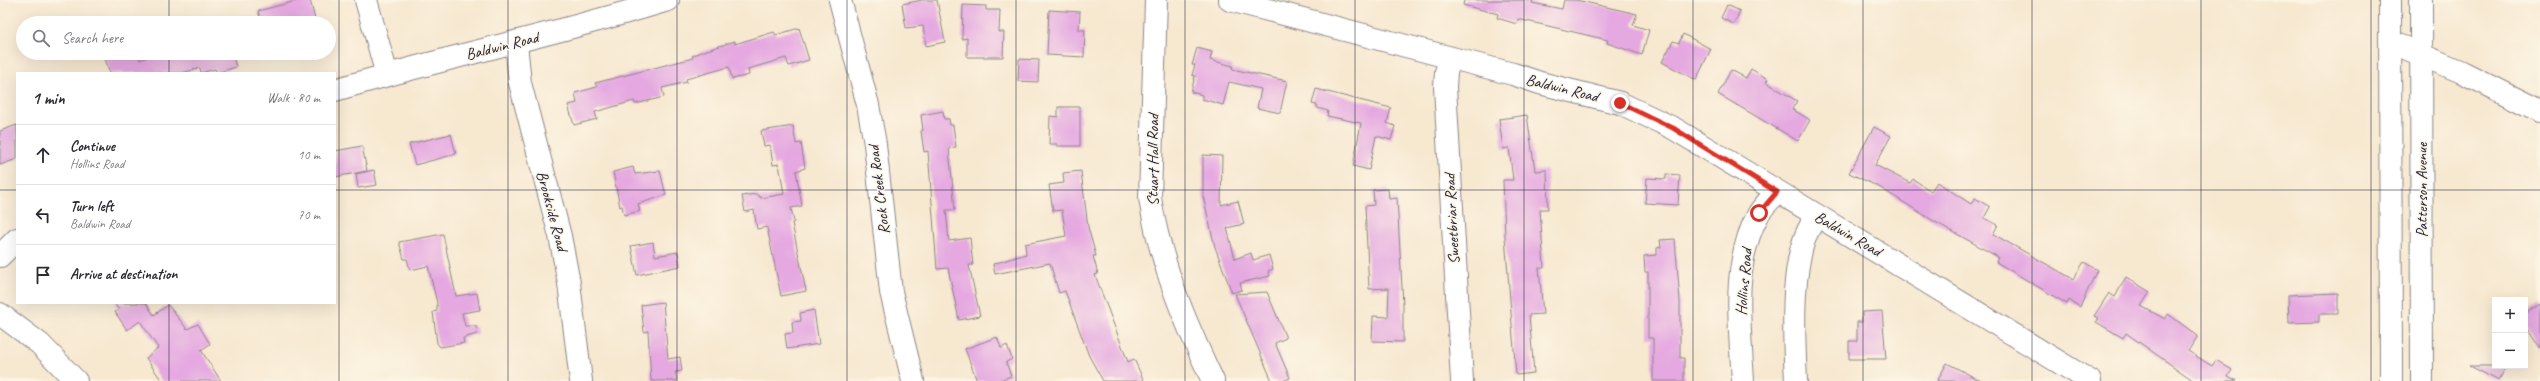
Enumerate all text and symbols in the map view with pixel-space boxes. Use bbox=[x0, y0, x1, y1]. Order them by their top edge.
search box bbox=[16, 16, 336, 60]
icon: search bbox=[30, 27, 52, 49]
street label: Baldwin Road bbox=[464, 27, 543, 65]
text: Search here bbox=[62, 29, 123, 48]
street label: Baldwin Road bbox=[1524, 69, 1603, 107]
text: 1 min bbox=[32, 88, 65, 109]
text: Walk · 80 m bbox=[267, 90, 320, 106]
route end bbox=[1611, 94, 1629, 112]
street label: Stuart Hall Road bbox=[1143, 111, 1163, 206]
text: Continue bbox=[70, 137, 115, 156]
street label: Patterson Avenue bbox=[2412, 141, 2432, 237]
street label: Rock Creek Road bbox=[863, 142, 894, 235]
icon: ahead bbox=[32, 144, 54, 166]
text: 10 m bbox=[298, 147, 320, 163]
text: Hollins Road bbox=[70, 156, 124, 172]
street label: Brookside Road bbox=[532, 169, 573, 256]
street label: Sweetbriar Road bbox=[1440, 171, 1464, 265]
text: Turn left bbox=[70, 197, 113, 216]
icon: left bbox=[32, 204, 54, 226]
route start bbox=[1750, 204, 1768, 222]
text: 70 m bbox=[298, 207, 320, 223]
street label: Baldwin Road bbox=[1811, 207, 1887, 263]
text: Baldwin Road bbox=[70, 216, 130, 232]
street label: Hollins Road bbox=[1731, 245, 1757, 316]
icon: arrive bbox=[32, 264, 54, 286]
text: Arrive at destination bbox=[70, 265, 177, 284]
map controls bbox=[2492, 297, 2528, 369]
button: + bbox=[2492, 297, 2528, 333]
button: − bbox=[2492, 333, 2528, 369]

